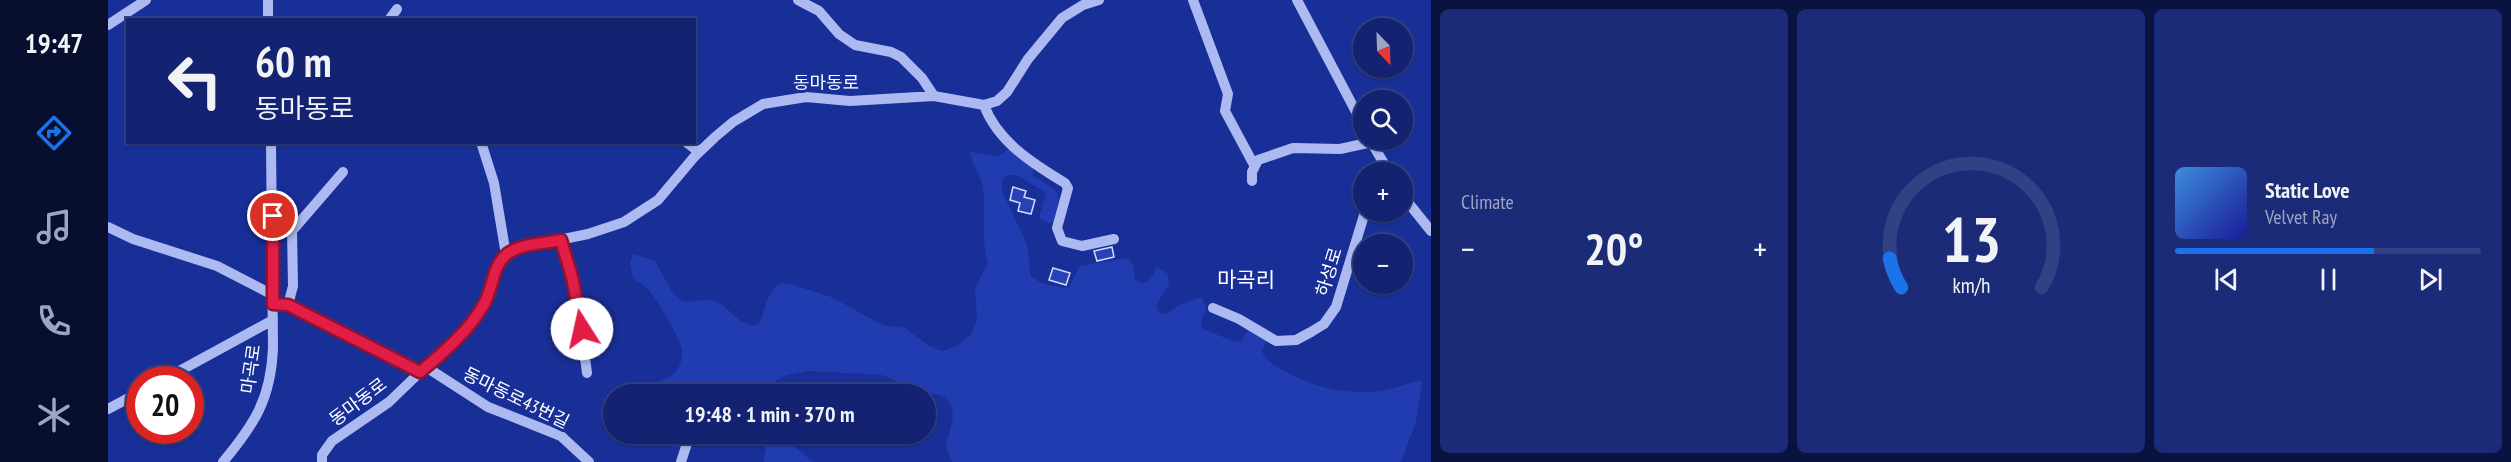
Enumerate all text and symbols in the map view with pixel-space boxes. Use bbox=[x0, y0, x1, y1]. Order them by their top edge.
north arrow bbox=[1353, 18, 1413, 78]
map controls bbox=[1353, 18, 1413, 294]
text: 19:47 bbox=[25, 26, 83, 60]
text: 60 m bbox=[255, 34, 332, 89]
icon: left bbox=[156, 42, 234, 120]
street label: 동마동로 bbox=[793, 71, 859, 94]
button: search bbox=[1353, 90, 1413, 150]
text: 동마동로 bbox=[255, 91, 354, 125]
icon: directions bbox=[33, 112, 75, 154]
button: + bbox=[1353, 162, 1413, 222]
text: Static Love bbox=[2265, 176, 2350, 204]
text: Climate bbox=[1461, 189, 1514, 215]
pin bbox=[247, 190, 298, 241]
text: 13 bbox=[1941, 198, 2001, 279]
icon: arrive bbox=[256, 199, 289, 232]
text: Velvet Ray bbox=[2265, 204, 2337, 230]
icon: music bbox=[33, 206, 75, 248]
text: 20° bbox=[1584, 219, 1644, 277]
text: − bbox=[1461, 227, 1475, 270]
text: + bbox=[1753, 227, 1767, 270]
button: − bbox=[1353, 234, 1413, 294]
street label: 하성로 bbox=[1310, 245, 1347, 299]
icon: previous bbox=[2210, 263, 2243, 296]
icon: pause bbox=[2312, 263, 2345, 296]
icon: next bbox=[2414, 263, 2447, 296]
district label: 마곡리 bbox=[1217, 266, 1275, 293]
text: km/h bbox=[1952, 271, 1990, 299]
position arrow bbox=[550, 297, 614, 361]
icon: phone bbox=[33, 300, 75, 342]
street label: 마곡로 bbox=[236, 343, 265, 395]
street label: 동마동로43번길 bbox=[459, 362, 573, 433]
speed limit sign: 20 bbox=[126, 366, 204, 444]
street label: 동마동로 bbox=[324, 372, 391, 431]
icon: climate bbox=[33, 394, 75, 436]
text: 19:48 · 1 min · 370 m bbox=[684, 400, 855, 428]

